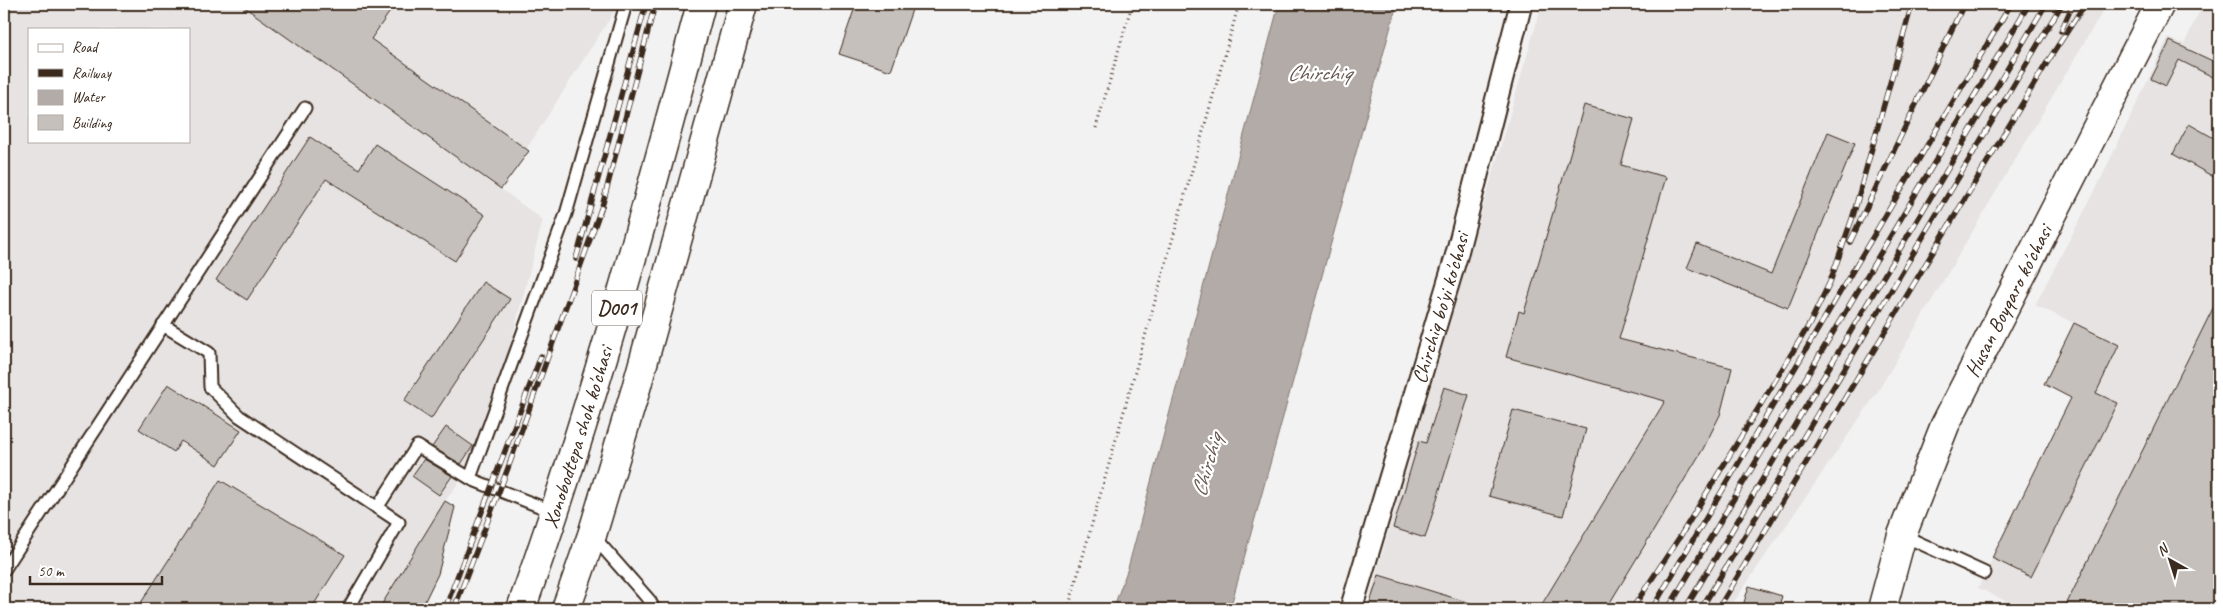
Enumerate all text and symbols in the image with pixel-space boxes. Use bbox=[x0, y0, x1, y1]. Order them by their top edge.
legend bbox=[28, 28, 190, 142]
text: Road bbox=[72, 38, 99, 57]
water label: Chirchiq bbox=[1287, 59, 1354, 87]
text: Railway bbox=[72, 64, 113, 83]
text: Water bbox=[72, 88, 106, 107]
text: Building bbox=[72, 114, 112, 133]
street label: Husan Boyqaro ko'chasi bbox=[1959, 218, 2059, 381]
street label: Chirchiq bo'yi ko'chasi bbox=[1406, 227, 1475, 386]
road number: D001 bbox=[592, 290, 642, 326]
street label: Xonobodtepa shoh ko'chasi bbox=[537, 340, 619, 531]
water label: Chirchiq bbox=[1185, 427, 1230, 500]
north arrow bbox=[2146, 536, 2196, 586]
text: N bbox=[2153, 539, 2173, 560]
scale bar bbox=[30, 553, 162, 585]
text: 50 m bbox=[38, 562, 65, 581]

